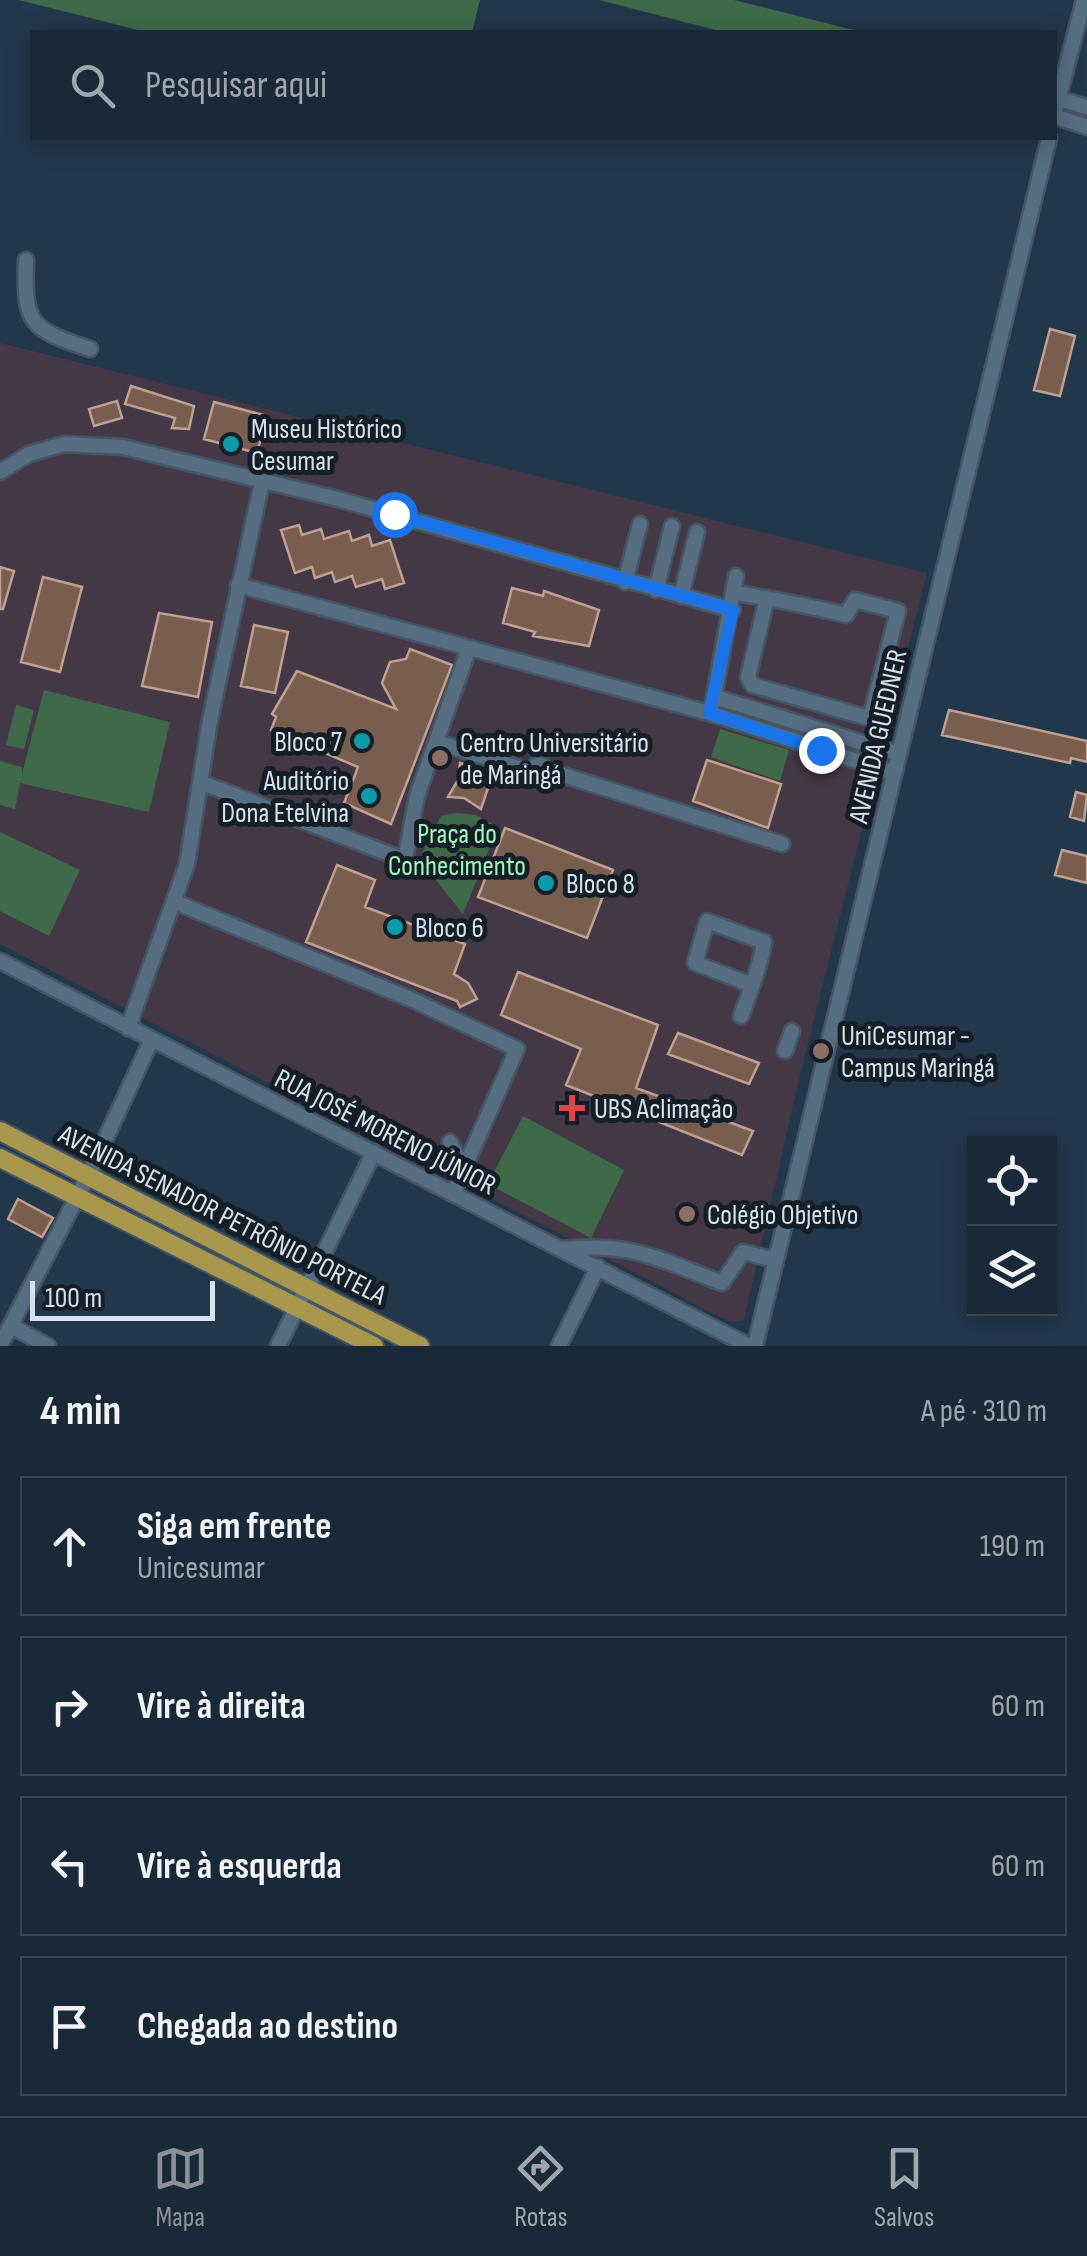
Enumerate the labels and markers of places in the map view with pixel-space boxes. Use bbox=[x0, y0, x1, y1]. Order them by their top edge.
place label: Museu Histórico Cesumar bbox=[251, 413, 402, 478]
marker: Museu Histórico Cesumar bbox=[220, 433, 242, 455]
place label: Bloco 7 bbox=[274, 726, 342, 759]
place label: Centro Universitário de Maringá bbox=[460, 727, 649, 792]
marker: Bloco 7 bbox=[351, 730, 373, 752]
marker: Centro Universitário de Maringá bbox=[429, 747, 451, 769]
place label: Auditório Dona Etelvina bbox=[221, 765, 349, 830]
marker: Auditório Dona Etelvina bbox=[358, 785, 380, 807]
place label: Bloco 8 bbox=[566, 868, 635, 901]
marker: Bloco 8 bbox=[535, 872, 557, 894]
place label: Bloco 6 bbox=[415, 912, 484, 945]
marker: Bloco 6 bbox=[384, 916, 406, 938]
place label: UniCesumar - Campus Maringá bbox=[841, 1020, 995, 1085]
marker: UniCesumar - Campus Maringá bbox=[810, 1040, 832, 1062]
place label: UBS Aclimação bbox=[594, 1093, 733, 1126]
marker: UBS Aclimação bbox=[559, 1095, 585, 1121]
place label: Colégio Objetivo bbox=[707, 1199, 858, 1232]
marker: Colégio Objetivo bbox=[676, 1203, 698, 1225]

